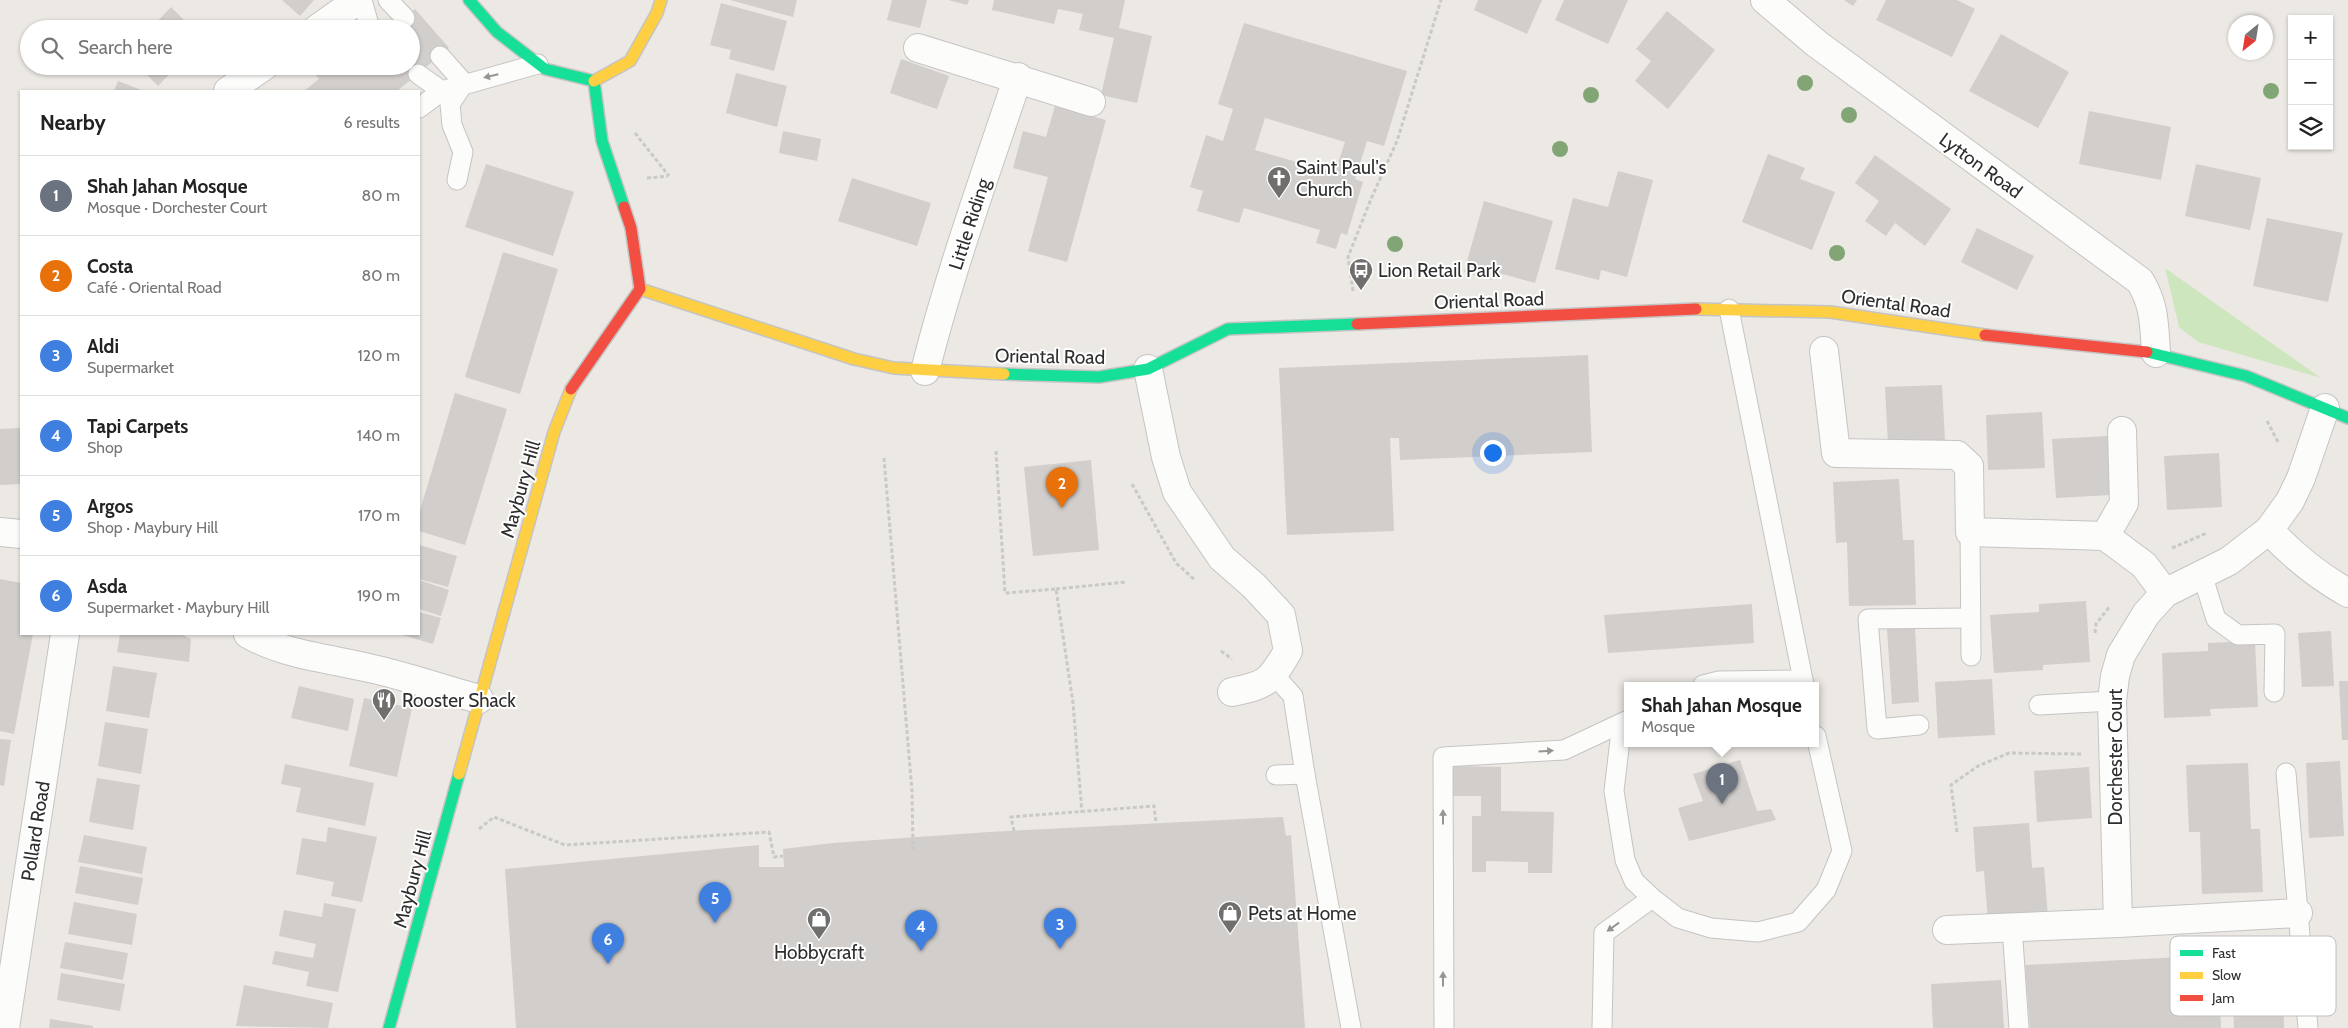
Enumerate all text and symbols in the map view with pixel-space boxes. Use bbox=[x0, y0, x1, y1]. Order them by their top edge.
north arrow bbox=[2228, 15, 2273, 60]
map controls bbox=[2288, 15, 2333, 150]
button: + bbox=[2288, 15, 2333, 60]
search box bbox=[20, 20, 420, 75]
icon: search bbox=[38, 34, 66, 62]
text: Search here bbox=[78, 36, 172, 59]
button: − bbox=[2288, 60, 2333, 105]
one-way arrow bbox=[483, 72, 498, 80]
button: layers bbox=[2288, 105, 2333, 150]
text: Nearby bbox=[40, 110, 106, 135]
text: 6 results bbox=[344, 113, 400, 132]
street label: Lytton Road bbox=[1935, 128, 2027, 203]
place label: Saint Paul's Church bbox=[1296, 156, 1386, 201]
church icon: Saint Paul's Church bbox=[1266, 165, 1292, 199]
text: Shah Jahan Mosque bbox=[87, 175, 248, 198]
street label: Little Riding bbox=[944, 175, 995, 273]
text: 1 bbox=[53, 186, 59, 205]
text: 80 m bbox=[362, 186, 400, 205]
text: Mosque · Dorchester Court bbox=[87, 198, 267, 217]
text: Costa bbox=[87, 255, 133, 278]
bus stop icon: Lion Retail Park bbox=[1348, 257, 1374, 291]
place label: Lion Retail Park bbox=[1378, 259, 1501, 282]
text: 2 bbox=[52, 266, 60, 285]
text: 80 m bbox=[362, 266, 400, 285]
text: Café · Oriental Road bbox=[87, 278, 222, 297]
street label: Oriental Road bbox=[1840, 284, 1952, 323]
street label: Oriental Road bbox=[1434, 287, 1545, 314]
text: Aldi bbox=[87, 335, 119, 358]
street label: Oriental Road bbox=[995, 344, 1105, 369]
text: 3 bbox=[52, 346, 60, 365]
text: 120 m bbox=[358, 346, 400, 365]
text: Supermarket bbox=[87, 358, 174, 377]
text: Tapi Carpets bbox=[87, 415, 188, 438]
text: 4 bbox=[51, 426, 61, 445]
text: 140 m bbox=[357, 426, 400, 445]
street label: Maybury Hill bbox=[496, 437, 545, 540]
text: Shop bbox=[87, 438, 123, 457]
your location bbox=[1480, 440, 1506, 466]
pin: 2 bbox=[1046, 467, 1078, 508]
text: Argos bbox=[87, 495, 133, 518]
text: 5 bbox=[52, 506, 60, 525]
text: 170 m bbox=[358, 506, 400, 525]
text: Shop · Maybury Hill bbox=[87, 518, 218, 537]
text: Asda bbox=[87, 575, 127, 598]
text: 6 bbox=[52, 586, 61, 605]
text: 190 m bbox=[357, 586, 400, 605]
text: Supermarket · Maybury Hill bbox=[87, 598, 269, 617]
popup bbox=[1624, 682, 1819, 747]
restaurant icon: Rooster Shack bbox=[371, 687, 397, 721]
street label: Dorchester Court bbox=[2104, 688, 2127, 826]
place label: Rooster Shack bbox=[402, 689, 516, 712]
text: Shah Jahan Mosque bbox=[1641, 694, 1802, 717]
text: Mosque bbox=[1641, 717, 1695, 736]
one-way arrow bbox=[1538, 747, 1554, 755]
pin: 1 bbox=[1706, 763, 1738, 804]
street label: Pollard Road bbox=[16, 779, 55, 883]
one-way arrow bbox=[1439, 809, 1447, 825]
street label: Maybury Hill bbox=[388, 827, 437, 931]
pin: 5 bbox=[699, 882, 731, 923]
shop icon: Pets at Home bbox=[1217, 900, 1243, 934]
place label: Pets at Home bbox=[1248, 902, 1357, 925]
shop icon: Hobbycraft bbox=[806, 906, 832, 940]
pin: 3 bbox=[1044, 908, 1076, 949]
pin: 4 bbox=[905, 910, 937, 951]
one-way arrow bbox=[1606, 922, 1620, 932]
pin: 6 bbox=[592, 923, 624, 964]
legend bbox=[2170, 936, 2336, 1016]
place label: Hobbycraft bbox=[774, 941, 865, 964]
text: Fast bbox=[2212, 944, 2236, 962]
text: Slow bbox=[2212, 966, 2241, 984]
one-way arrow bbox=[1439, 971, 1447, 987]
text: Jam bbox=[2211, 989, 2234, 1007]

